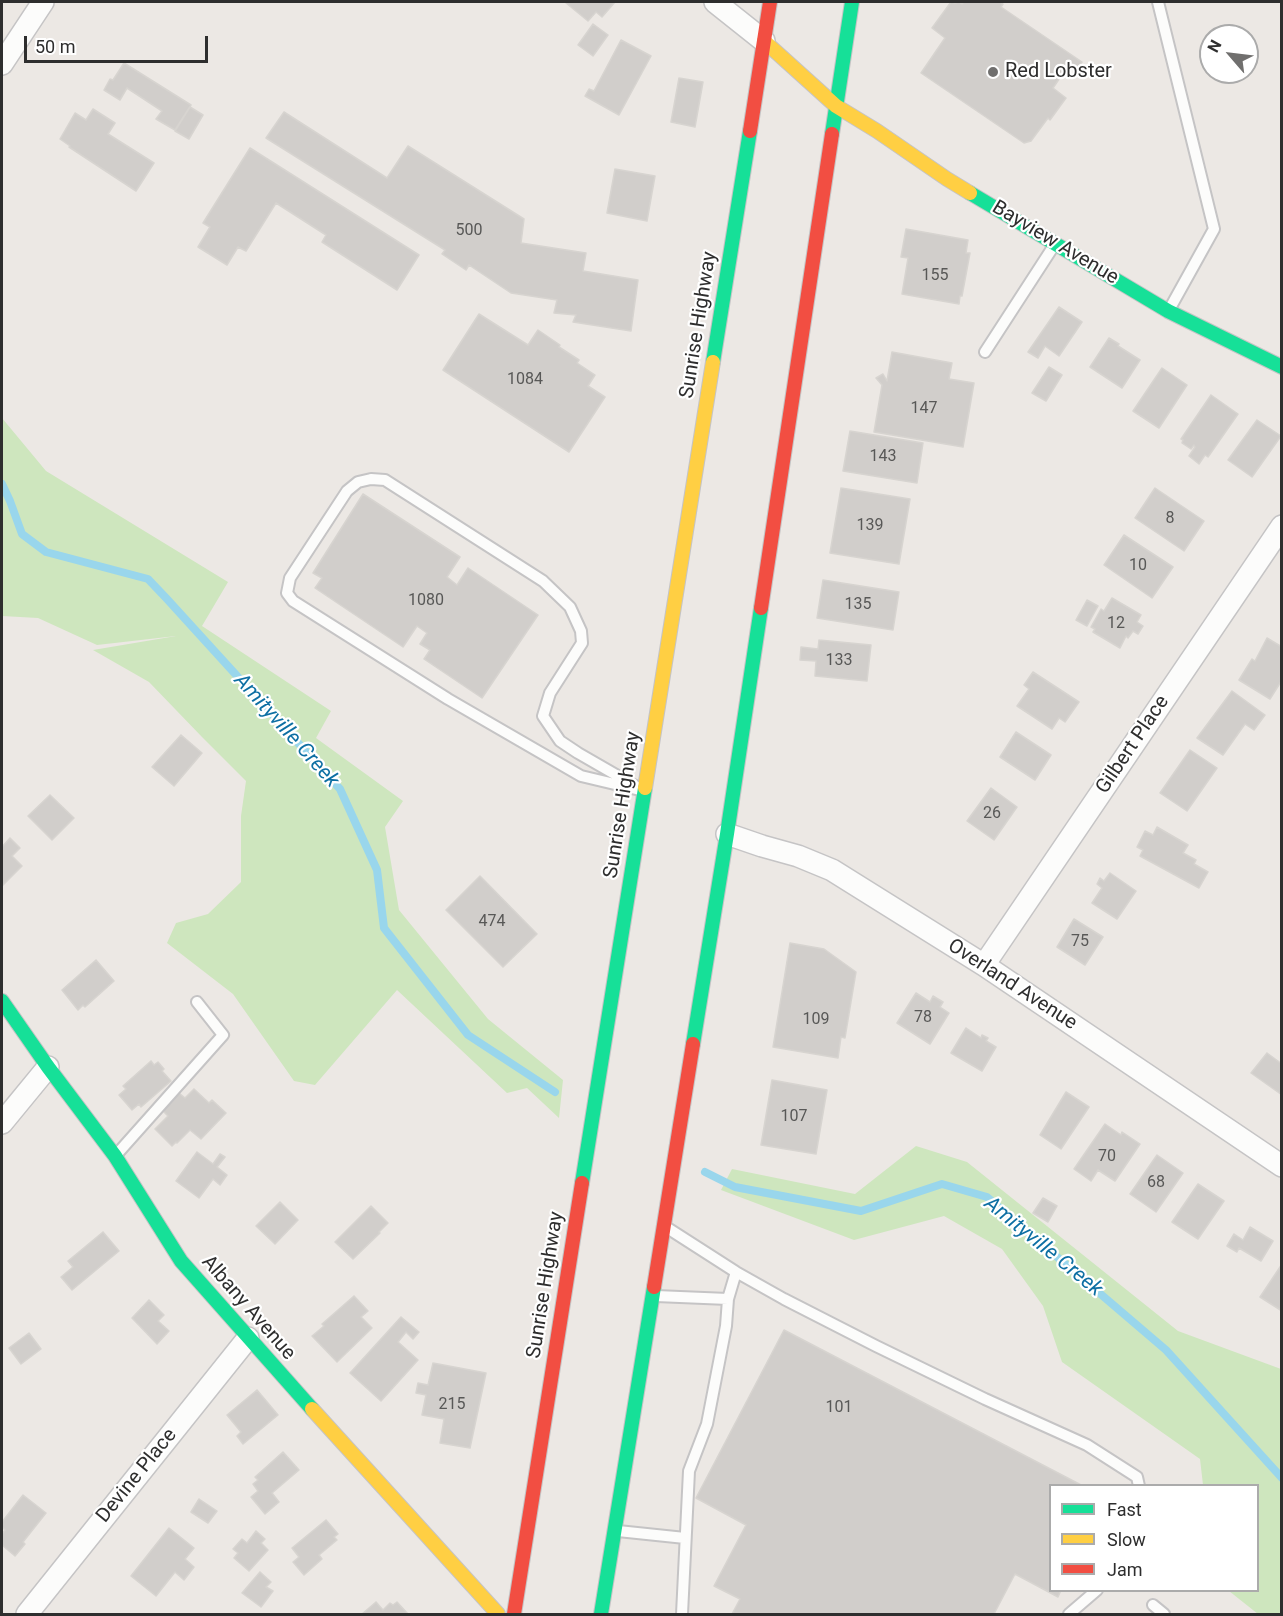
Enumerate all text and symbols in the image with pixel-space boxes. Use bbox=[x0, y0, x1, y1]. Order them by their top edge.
scale bar bbox=[27, 24, 212, 62]
north arrow bbox=[1199, 24, 1259, 84]
text: 50 m bbox=[35, 36, 75, 57]
text: N bbox=[1203, 37, 1225, 56]
place label: Red Lobster bbox=[1005, 60, 1112, 84]
marker: Red Lobster bbox=[986, 65, 1000, 79]
street label: Bayview Avenue bbox=[987, 196, 1123, 290]
house number: 500 bbox=[456, 221, 482, 241]
street label: Sunrise Highway bbox=[676, 250, 722, 400]
house number: 155 bbox=[922, 266, 948, 286]
house number: 1084 bbox=[507, 370, 543, 390]
house number: 147 bbox=[911, 399, 937, 419]
house number: 143 bbox=[870, 447, 896, 467]
house number: 8 bbox=[1166, 509, 1174, 529]
house number: 139 bbox=[857, 516, 883, 536]
house number: 10 bbox=[1129, 556, 1147, 576]
house number: 1080 bbox=[408, 591, 444, 611]
house number: 135 bbox=[845, 595, 871, 615]
house number: 12 bbox=[1107, 614, 1125, 634]
house number: 133 bbox=[826, 651, 852, 671]
water label: Amityville Creek bbox=[228, 669, 344, 793]
street label: Gilbert Place bbox=[1091, 691, 1175, 799]
street label: Sunrise Highway bbox=[600, 730, 646, 880]
house number: 26 bbox=[983, 804, 1001, 824]
house number: 474 bbox=[479, 912, 505, 932]
house number: 75 bbox=[1071, 932, 1089, 952]
street label: Overland Avenue bbox=[943, 934, 1081, 1036]
house number: 78 bbox=[914, 1008, 932, 1028]
house number: 109 bbox=[803, 1010, 829, 1030]
house number: 107 bbox=[781, 1107, 807, 1127]
house number: 70 bbox=[1098, 1147, 1116, 1167]
house number: 68 bbox=[1147, 1173, 1165, 1193]
water label: Amityville Creek bbox=[979, 1192, 1107, 1302]
street label: Sunrise Highway bbox=[523, 1210, 569, 1360]
street label: Albany Avenue bbox=[196, 1251, 300, 1365]
house number: 215 bbox=[439, 1395, 465, 1415]
house number: 101 bbox=[826, 1398, 852, 1418]
street label: Devine Place bbox=[92, 1424, 182, 1528]
legend bbox=[1049, 1484, 1259, 1592]
text: Fast bbox=[1107, 1499, 1142, 1520]
text: Slow bbox=[1107, 1529, 1146, 1550]
text: Jam bbox=[1107, 1559, 1143, 1580]

